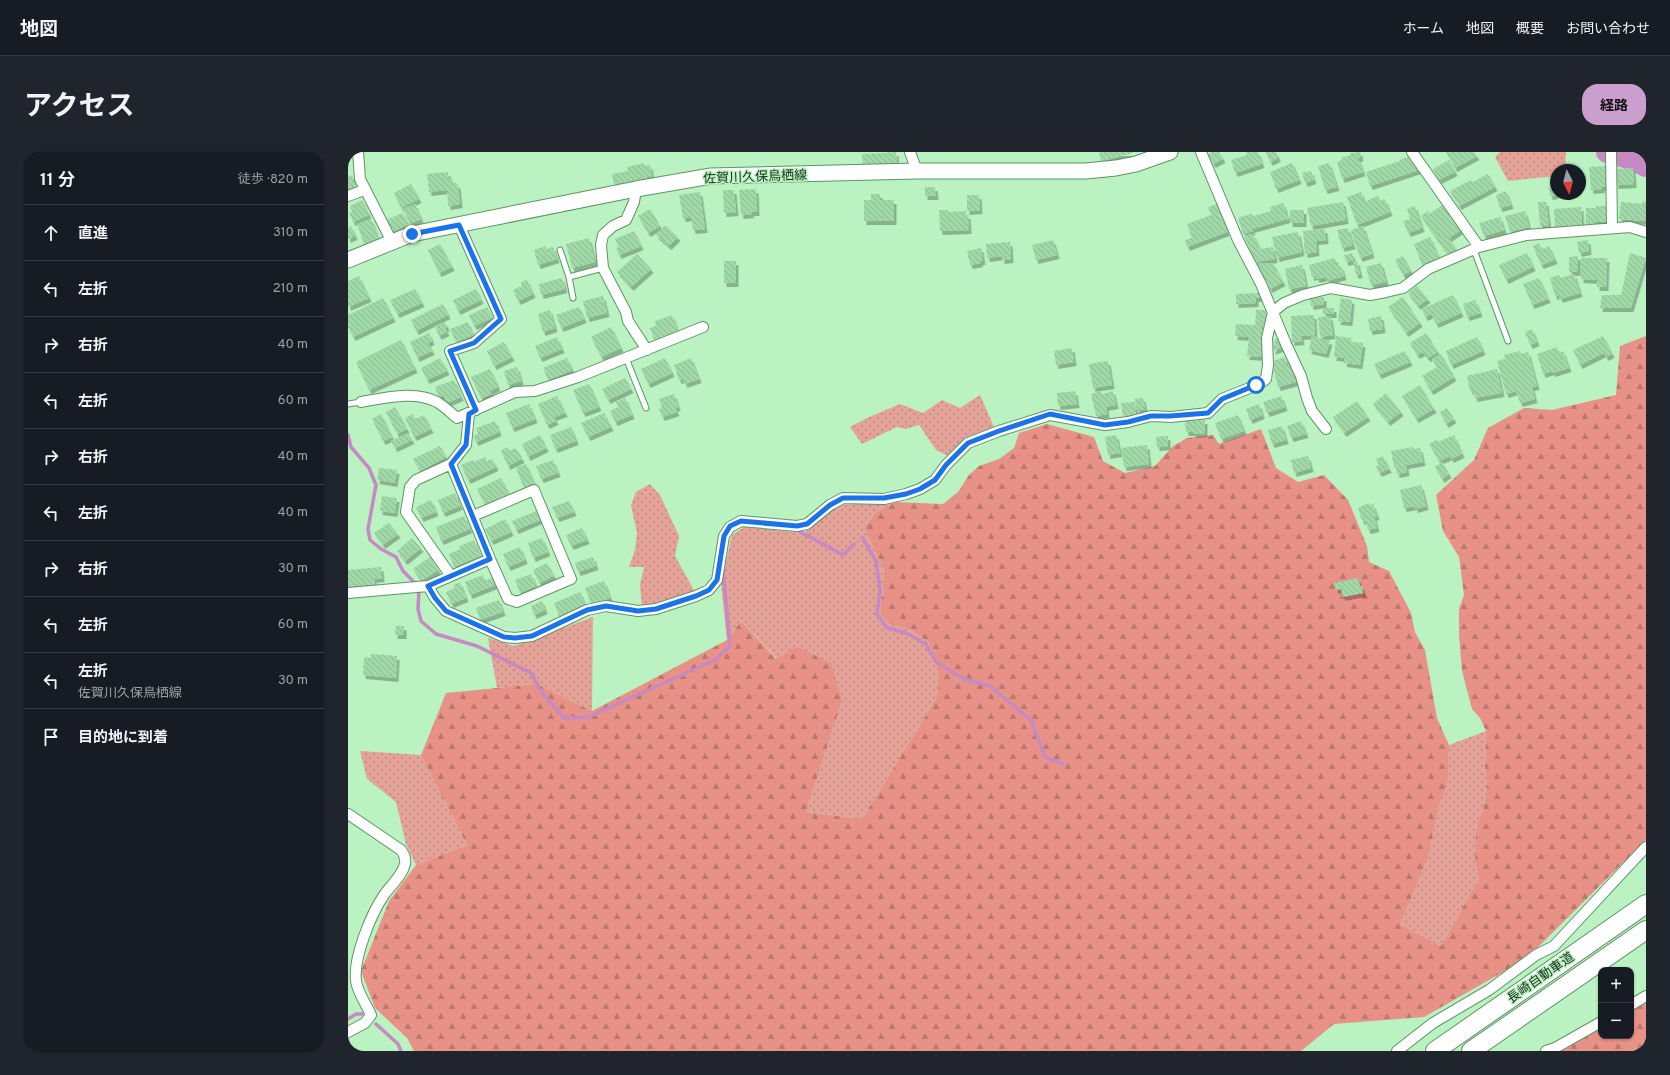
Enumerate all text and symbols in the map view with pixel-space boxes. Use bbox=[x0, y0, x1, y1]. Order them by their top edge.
text: 地図 bbox=[20, 18, 58, 42]
text: ホーム bbox=[1402, 21, 1444, 38]
text: 地図 bbox=[1466, 21, 1494, 38]
text: 概要 bbox=[1516, 21, 1544, 38]
text: お問い合わせ bbox=[1566, 21, 1650, 38]
button: 経路 bbox=[1582, 84, 1646, 125]
text: アクセス bbox=[24, 90, 135, 126]
north arrow bbox=[1550, 164, 1586, 200]
street label: 佐賀川久保鳥栖線 bbox=[703, 167, 807, 188]
text: 11 分 bbox=[40, 170, 75, 192]
text: 徒歩 · 820 m bbox=[238, 172, 308, 188]
icon: ahead bbox=[40, 222, 62, 244]
text: 直進 bbox=[78, 225, 108, 244]
text: 310 m bbox=[273, 225, 308, 241]
route end bbox=[403, 225, 421, 243]
icon: left bbox=[40, 278, 62, 300]
text: 左折 bbox=[78, 281, 108, 300]
text: 210 m bbox=[273, 281, 308, 297]
icon: right bbox=[40, 334, 62, 356]
text: 右折 bbox=[78, 337, 108, 356]
text: 40 m bbox=[278, 337, 308, 353]
route start bbox=[1247, 376, 1265, 394]
icon: left bbox=[40, 390, 62, 412]
text: 左折 bbox=[78, 393, 108, 412]
text: 60 m bbox=[278, 393, 308, 409]
icon: right bbox=[40, 446, 62, 468]
text: 右折 bbox=[78, 449, 108, 468]
text: 40 m bbox=[278, 449, 308, 465]
icon: left bbox=[40, 502, 62, 524]
text: 左折 bbox=[78, 505, 108, 524]
text: 40 m bbox=[278, 505, 308, 521]
icon: right bbox=[40, 558, 62, 580]
text: 右折 bbox=[78, 561, 108, 580]
text: 30 m bbox=[278, 561, 308, 577]
icon: left bbox=[40, 614, 62, 636]
text: 左折 bbox=[78, 617, 108, 636]
text: 60 m bbox=[278, 617, 308, 633]
text: 左折 bbox=[78, 663, 108, 682]
icon: left bbox=[40, 670, 62, 692]
text: 30 m bbox=[278, 673, 308, 689]
text: 佐賀川久保鳥栖線 bbox=[78, 686, 182, 702]
icon: arrive bbox=[40, 726, 62, 748]
text: 目的地に到着 bbox=[78, 729, 168, 748]
street label: 長崎自動車道 bbox=[1505, 950, 1578, 1008]
map controls bbox=[1598, 967, 1634, 1039]
button: + bbox=[1598, 967, 1634, 1003]
button: − bbox=[1598, 1003, 1634, 1039]

